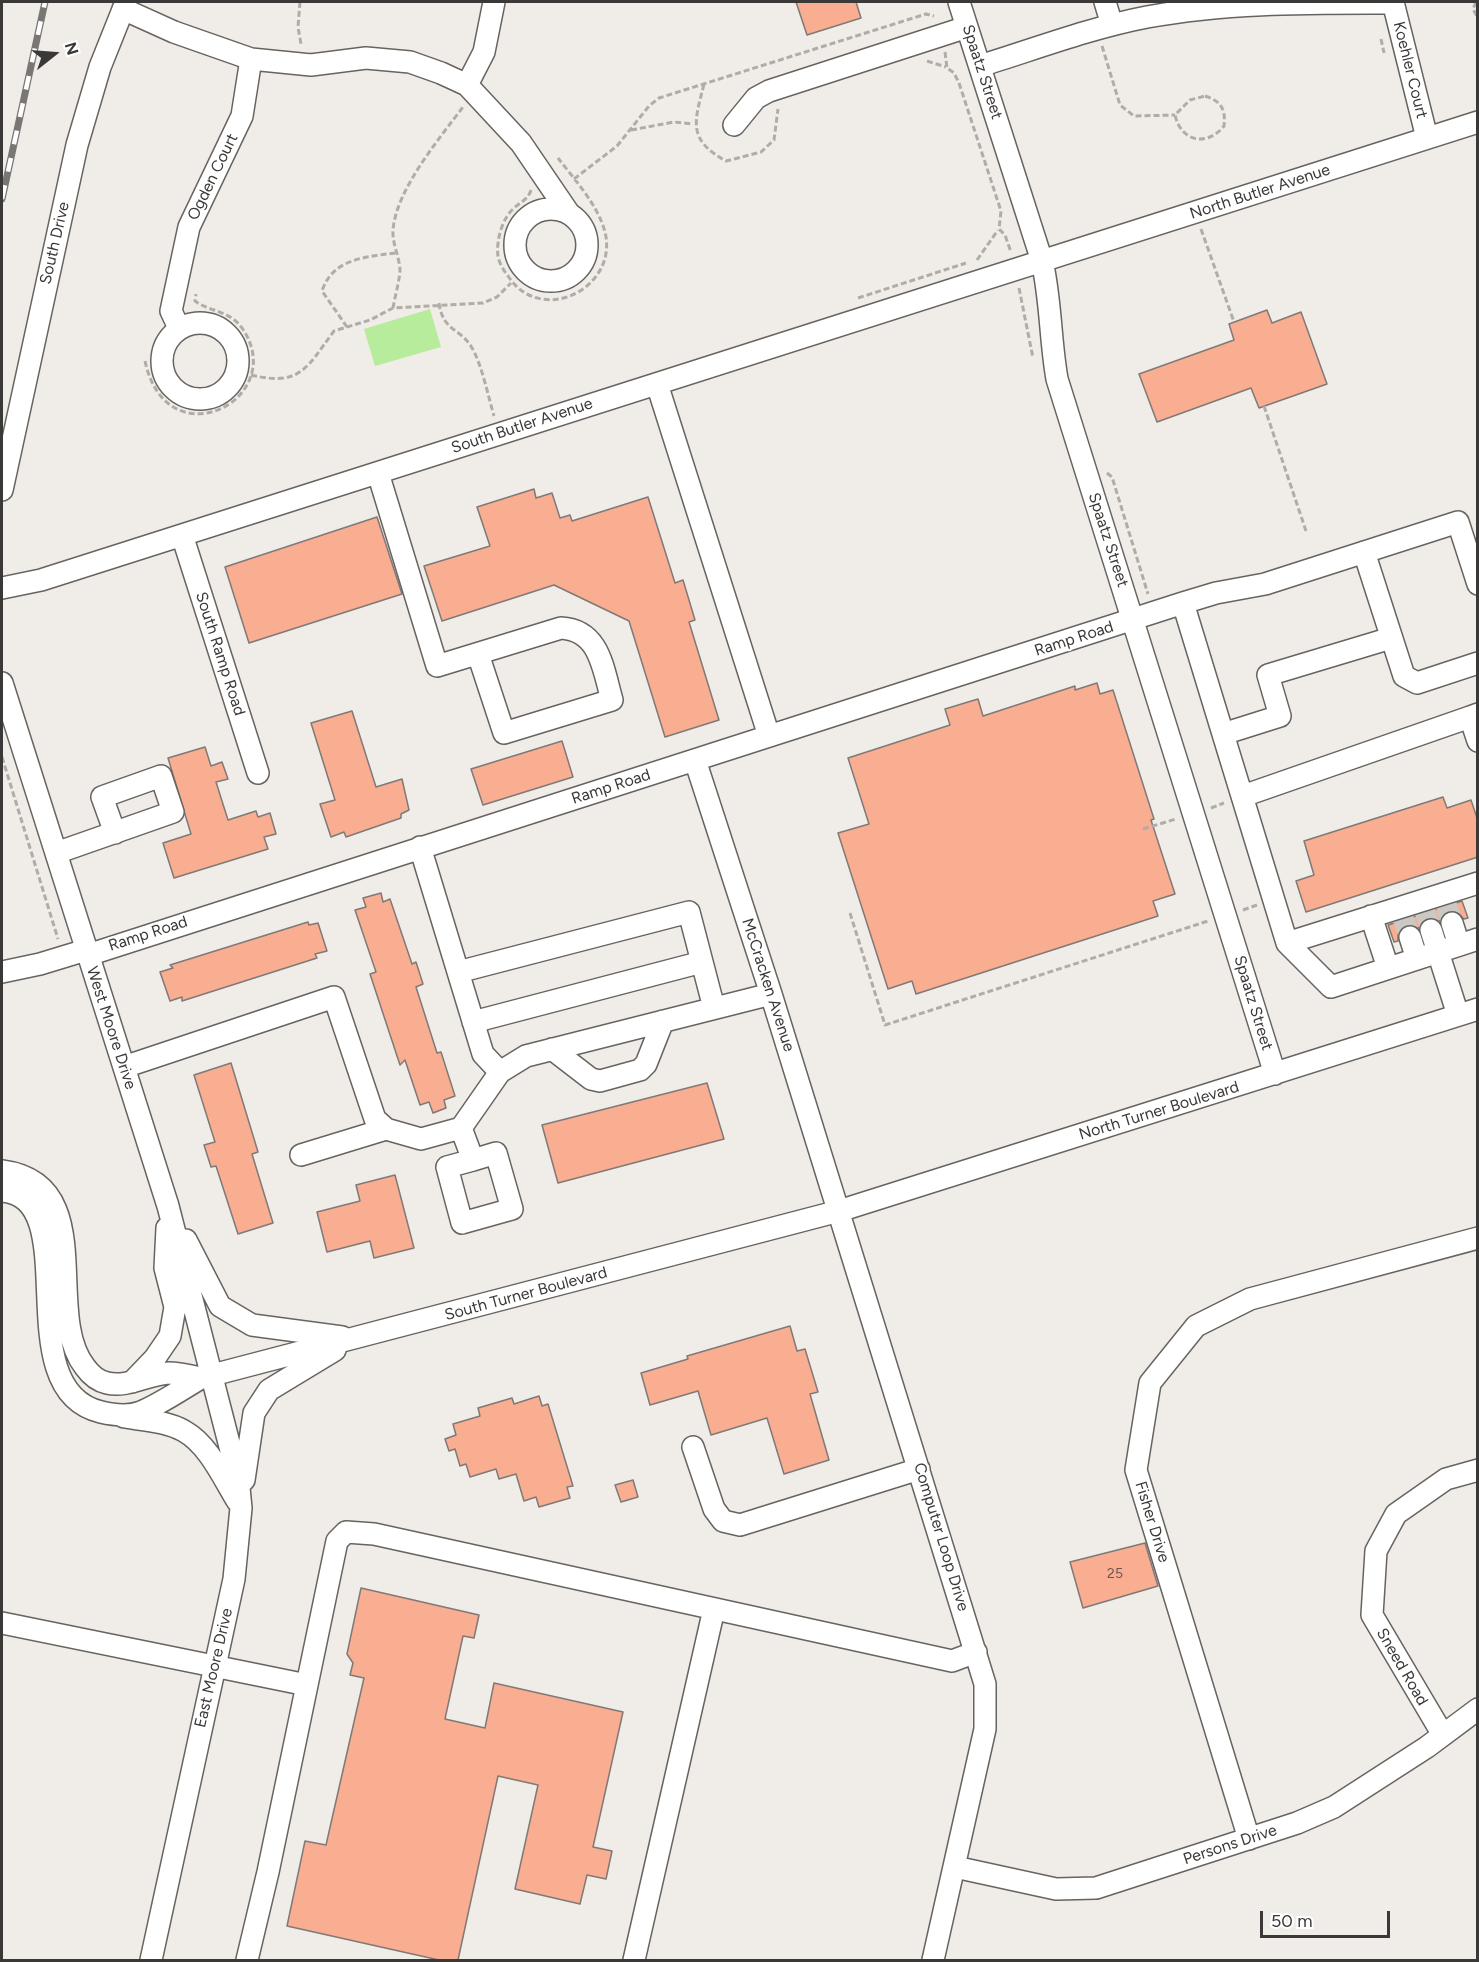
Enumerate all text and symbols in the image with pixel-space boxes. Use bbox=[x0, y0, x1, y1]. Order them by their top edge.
street label: Koehler Court bbox=[1389, 19, 1431, 121]
street label: Spaatz Street bbox=[958, 22, 1006, 122]
north arrow bbox=[24, 24, 84, 84]
text: N bbox=[61, 40, 83, 57]
street label: Ogden Court bbox=[184, 131, 242, 223]
street label: North Butler Avenue bbox=[1187, 160, 1333, 224]
street label: South Drive bbox=[36, 200, 74, 286]
street label: South Butler Avenue bbox=[449, 394, 595, 458]
street label: Spaatz Street bbox=[1084, 490, 1132, 590]
street label: South Ramp Road bbox=[191, 590, 249, 718]
street label: Ramp Road bbox=[1032, 617, 1116, 661]
street label: Ramp Road bbox=[569, 765, 653, 809]
street label: Ramp Road bbox=[106, 912, 190, 956]
street label: McCracken Avenue bbox=[737, 916, 799, 1054]
street label: Spaatz Street bbox=[1229, 953, 1277, 1053]
street label: West Moore Drive bbox=[82, 964, 140, 1092]
street label: North Turner Boulevard bbox=[1077, 1077, 1241, 1145]
street label: South Turner Boulevard bbox=[443, 1263, 609, 1325]
street label: Computer Loop Drive bbox=[909, 1460, 973, 1614]
street label: Fisher Drive bbox=[1131, 1479, 1173, 1565]
house number: 25 bbox=[1107, 1566, 1123, 1582]
street label: East Moore Drive bbox=[191, 1606, 237, 1730]
street label: Sneed Road bbox=[1372, 1625, 1432, 1709]
street label: Persons Drive bbox=[1181, 1821, 1279, 1869]
scale bar bbox=[1263, 1899, 1394, 1937]
text: 50 m bbox=[1271, 1910, 1313, 1932]

